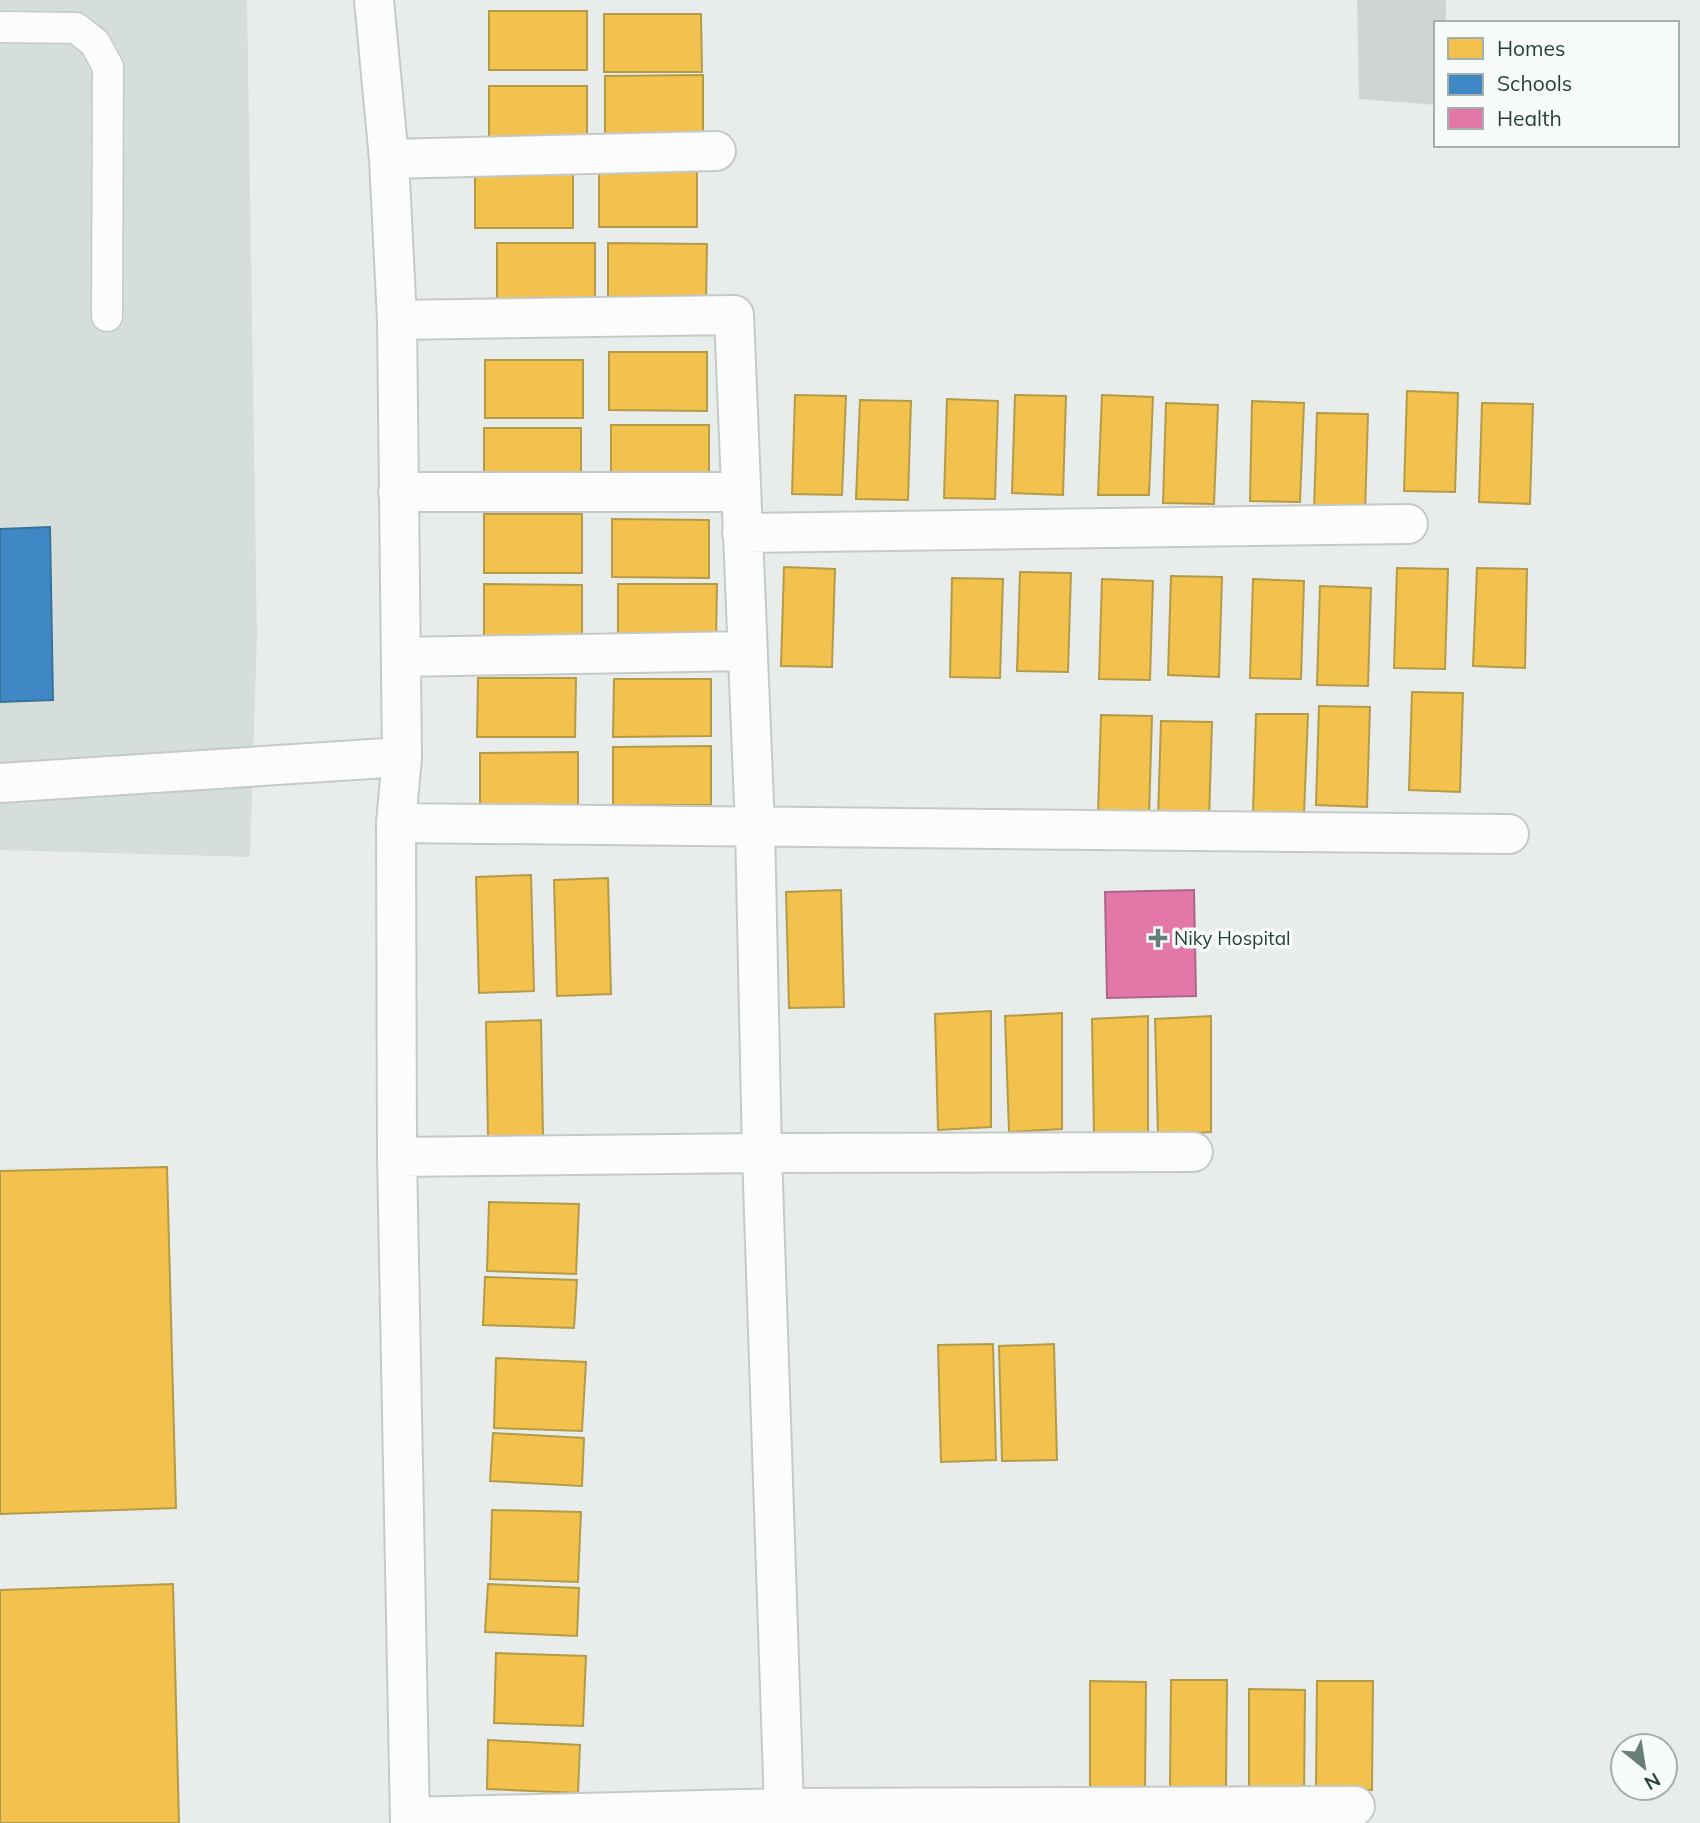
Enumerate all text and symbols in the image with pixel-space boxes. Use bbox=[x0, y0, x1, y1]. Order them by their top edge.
legend bbox=[1434, 21, 1679, 147]
text: Homes bbox=[1497, 35, 1565, 61]
text: Schools bbox=[1497, 70, 1572, 96]
text: Health bbox=[1497, 105, 1562, 131]
place label: Niky Hospital bbox=[1174, 926, 1291, 950]
marker: Niky Hospital bbox=[1148, 928, 1168, 948]
north arrow bbox=[1609, 1732, 1679, 1802]
text: N bbox=[1640, 1768, 1665, 1796]

